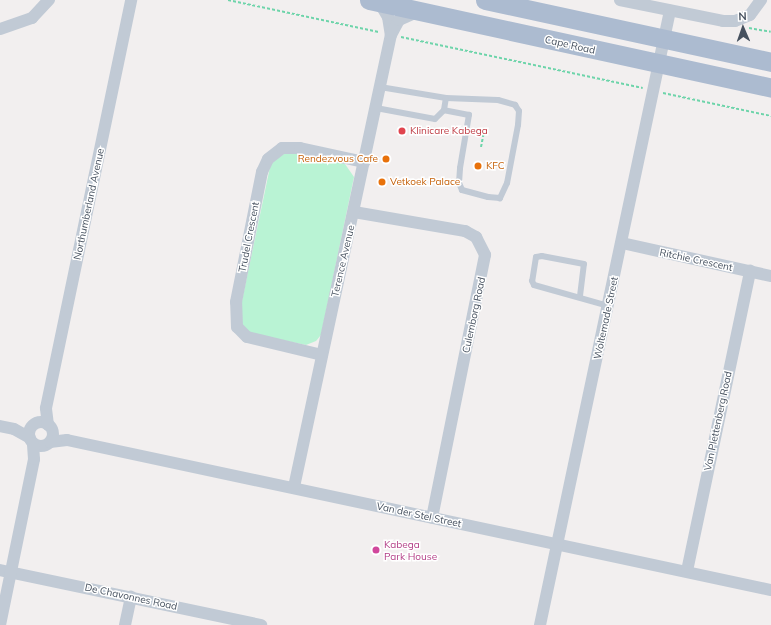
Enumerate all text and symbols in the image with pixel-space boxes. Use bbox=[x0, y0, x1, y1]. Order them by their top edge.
north arrow bbox=[723, 8, 763, 48]
text: N bbox=[738, 9, 747, 23]
street label: Cape Road bbox=[544, 33, 596, 57]
place label: Klinicare Kabega bbox=[410, 125, 488, 137]
marker: Klinicare Kabega bbox=[397, 126, 407, 136]
street label: Northumberland Avenue bbox=[71, 147, 107, 261]
place label: Rendezvous Cafe bbox=[298, 153, 378, 165]
marker: Rendezvous Cafe bbox=[381, 154, 391, 164]
place label: KFC bbox=[486, 160, 505, 172]
marker: KFC bbox=[473, 161, 483, 171]
place label: Vetkoek Palace bbox=[390, 176, 460, 188]
marker: Vetkoek Palace bbox=[377, 177, 387, 187]
street label: Trudel Crescent bbox=[236, 201, 262, 273]
street label: Terence Avenue bbox=[329, 224, 357, 298]
street label: Ritchie Crescent bbox=[658, 246, 734, 274]
street label: Culemborg Road bbox=[460, 276, 488, 354]
street label: Woltemade Street bbox=[591, 276, 621, 360]
street label: Van Plettenberg Road bbox=[702, 370, 734, 472]
street label: Van der Stel Street bbox=[376, 500, 462, 530]
place label: Kabega Park House bbox=[384, 538, 437, 562]
marker: Kabega Park House bbox=[371, 545, 381, 555]
street label: De Chavonnes Road bbox=[84, 581, 178, 613]

